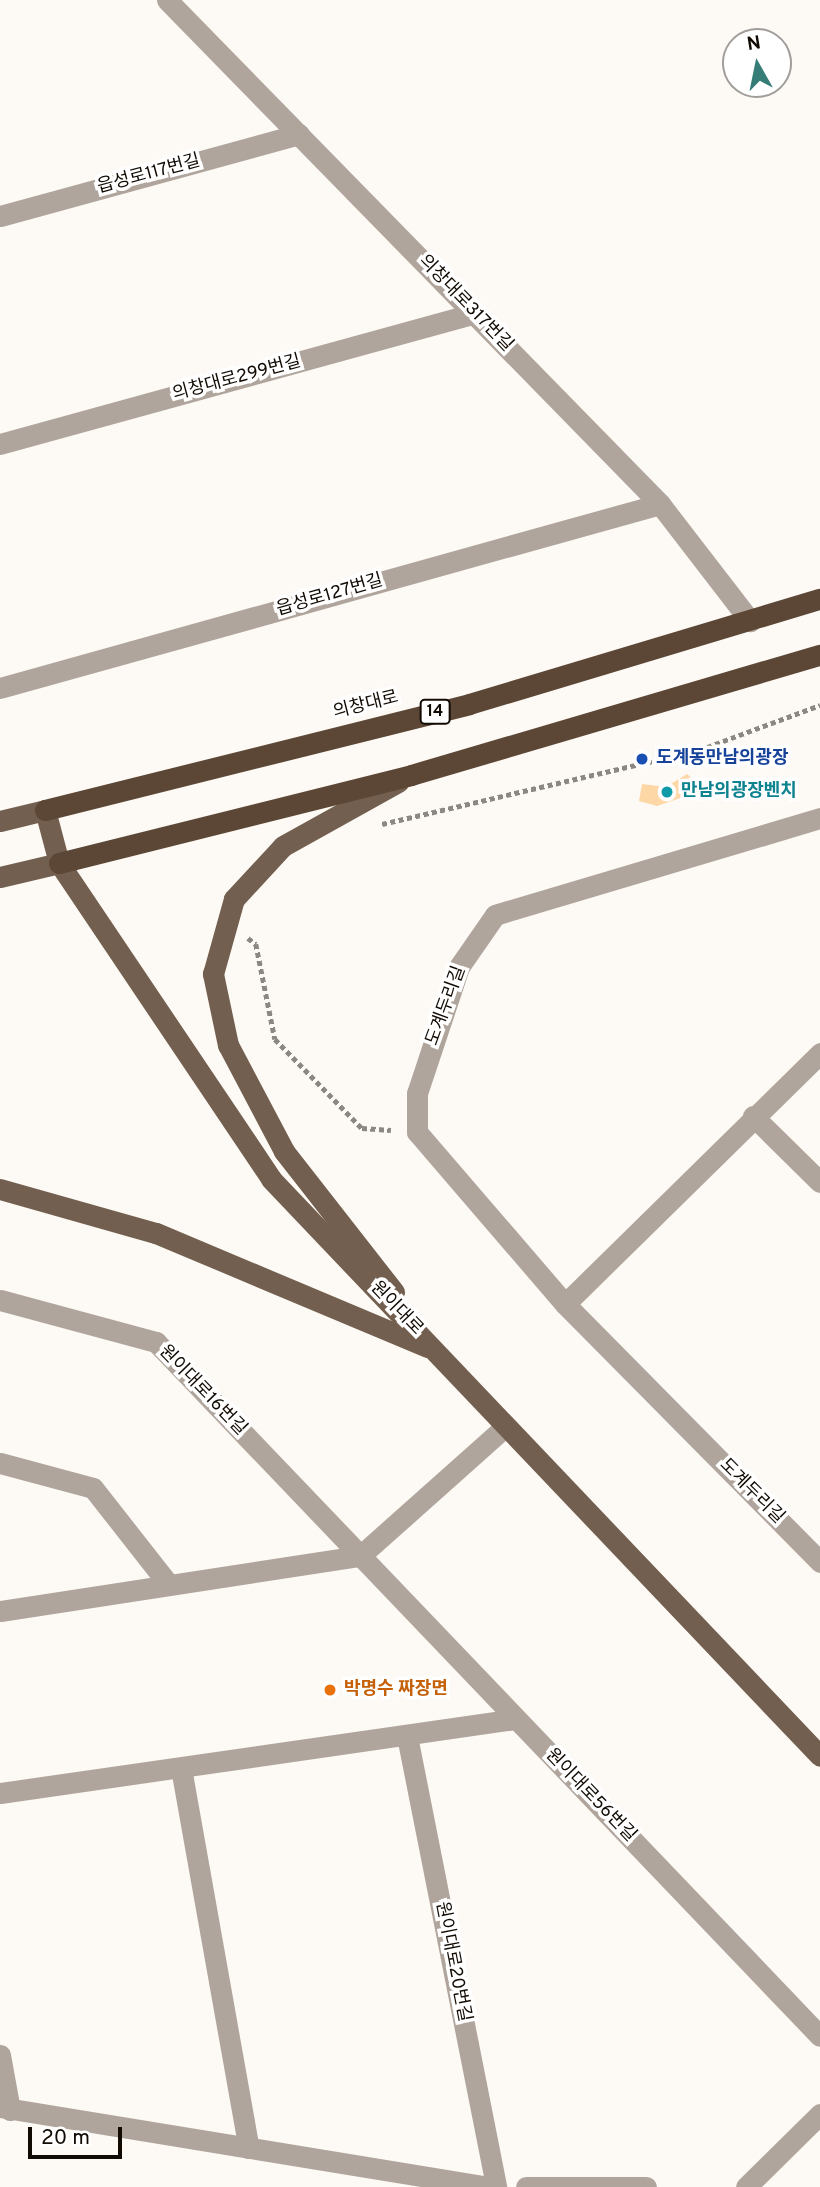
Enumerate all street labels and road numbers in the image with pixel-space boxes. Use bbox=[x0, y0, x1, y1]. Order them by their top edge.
street label: 읍성로117번길 bbox=[95, 151, 203, 199]
street label: 의창대로317번길 bbox=[413, 251, 517, 357]
street label: 의창대로299번길 bbox=[171, 352, 303, 406]
street label: 읍성로127번길 bbox=[274, 570, 386, 622]
street label: 의창대로 bbox=[331, 688, 401, 724]
road number: 14 bbox=[419, 699, 451, 724]
street label: 도계두리길 bbox=[423, 963, 471, 1049]
street label: 원이대로 bbox=[365, 1278, 427, 1340]
street label: 원이대로16번길 bbox=[154, 1341, 250, 1441]
street label: 도계두리길 bbox=[714, 1455, 788, 1529]
street label: 원이대로56번길 bbox=[540, 1745, 640, 1847]
street label: 원이대로20번길 bbox=[430, 1900, 474, 2024]

